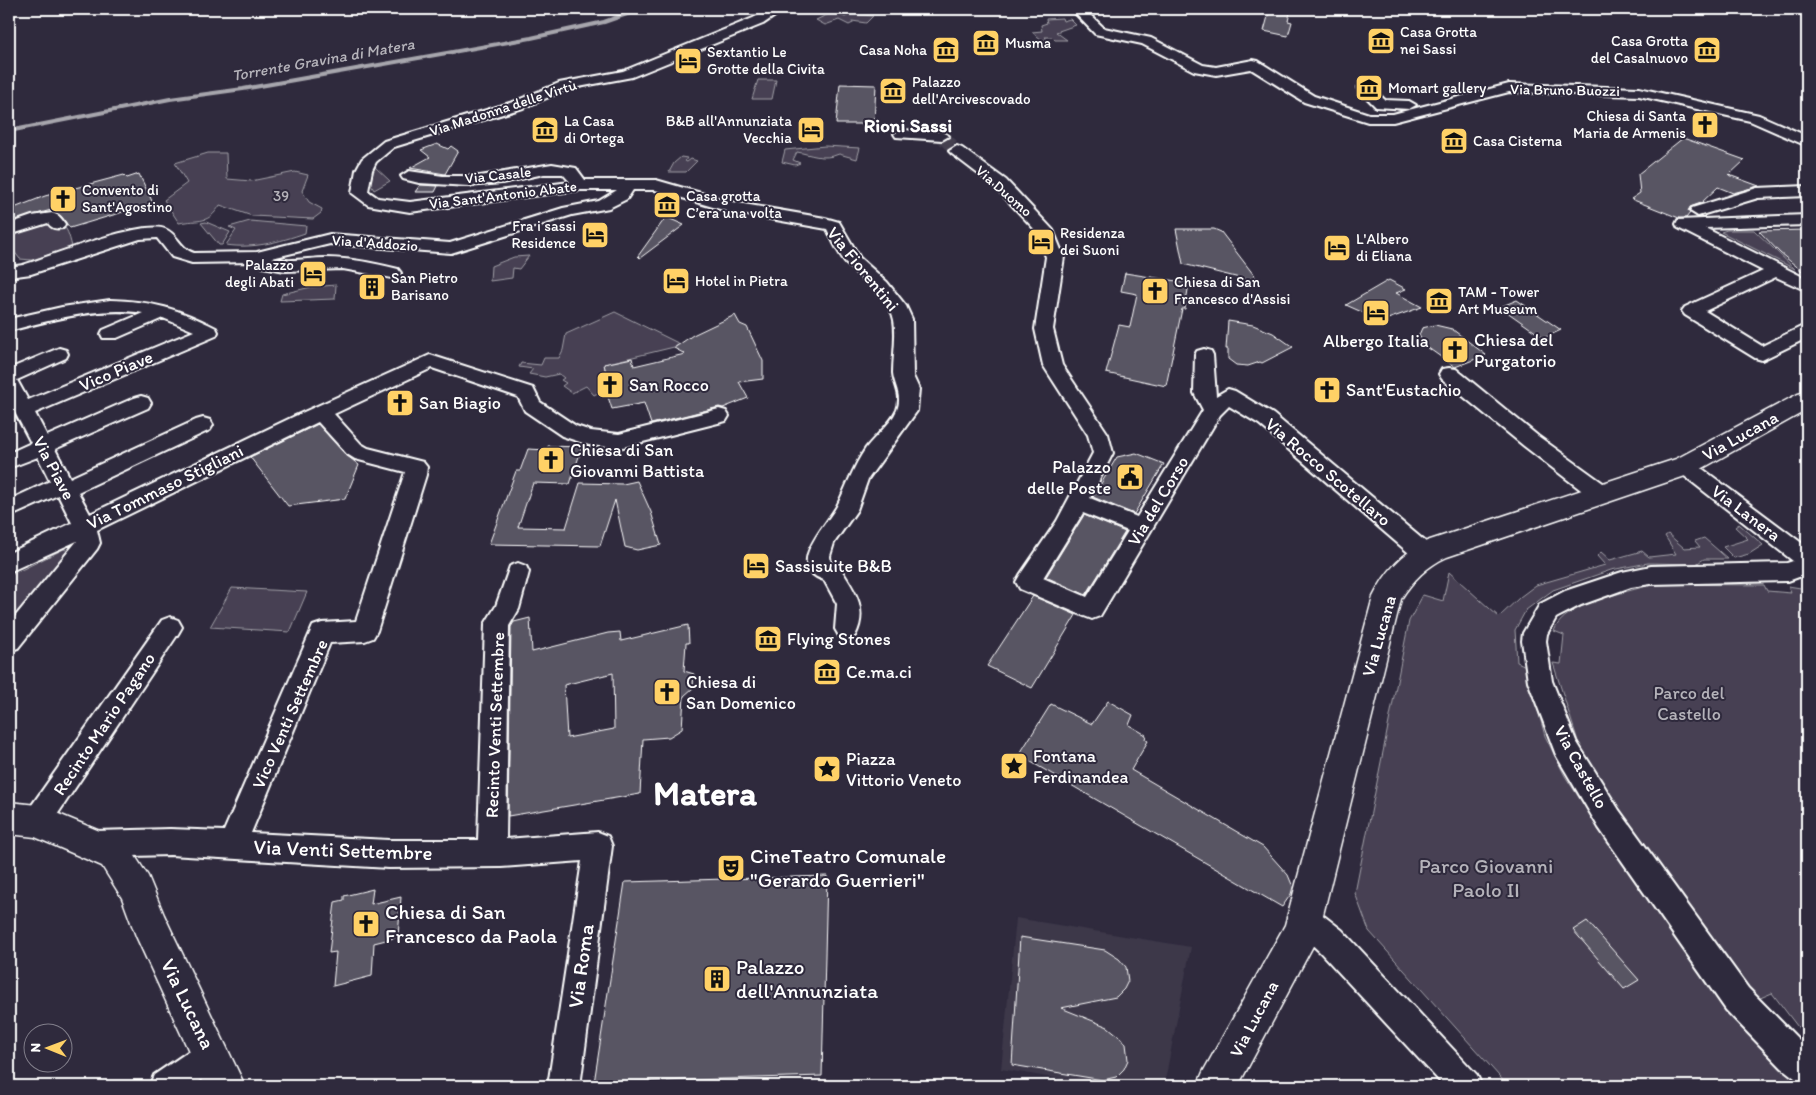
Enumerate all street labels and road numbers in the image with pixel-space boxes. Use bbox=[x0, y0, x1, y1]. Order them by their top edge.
street label: Via Madonna delle Virtù bbox=[427, 76, 579, 140]
street label: Via Bruno Buozzi bbox=[1510, 80, 1620, 100]
street label: Via Duomo bbox=[972, 162, 1036, 220]
street label: Via Casale bbox=[464, 163, 532, 187]
street label: Via Sant'Antonio Abate bbox=[428, 177, 578, 213]
street label: Via Fiorentini bbox=[822, 222, 904, 316]
street label: Via d'Addozio bbox=[331, 231, 419, 255]
street label: Vico Piave bbox=[76, 346, 156, 396]
street label: Via Lucana bbox=[1698, 406, 1782, 466]
street label: Via Rocco Scotellaro bbox=[1261, 413, 1395, 531]
street label: Via Piave bbox=[28, 432, 80, 504]
street label: Via Tommaso Stigliani bbox=[83, 440, 247, 534]
street label: Via del Corso bbox=[1123, 452, 1193, 550]
street label: Via Lanera bbox=[1707, 480, 1785, 546]
street label: Via Lucana bbox=[1357, 593, 1401, 679]
street label: Recinto Venti Settembre bbox=[481, 631, 509, 819]
street label: Vico Venti Settembre bbox=[247, 636, 333, 792]
street label: Recinto Mario Pagano bbox=[48, 648, 160, 800]
street label: Via Castello bbox=[1549, 722, 1613, 812]
street label: Via Venti Settembre bbox=[253, 834, 433, 865]
street label: Via Roma bbox=[562, 922, 599, 1010]
street label: Via Lucana bbox=[156, 955, 221, 1053]
street label: Via Lucana bbox=[1225, 977, 1283, 1061]

